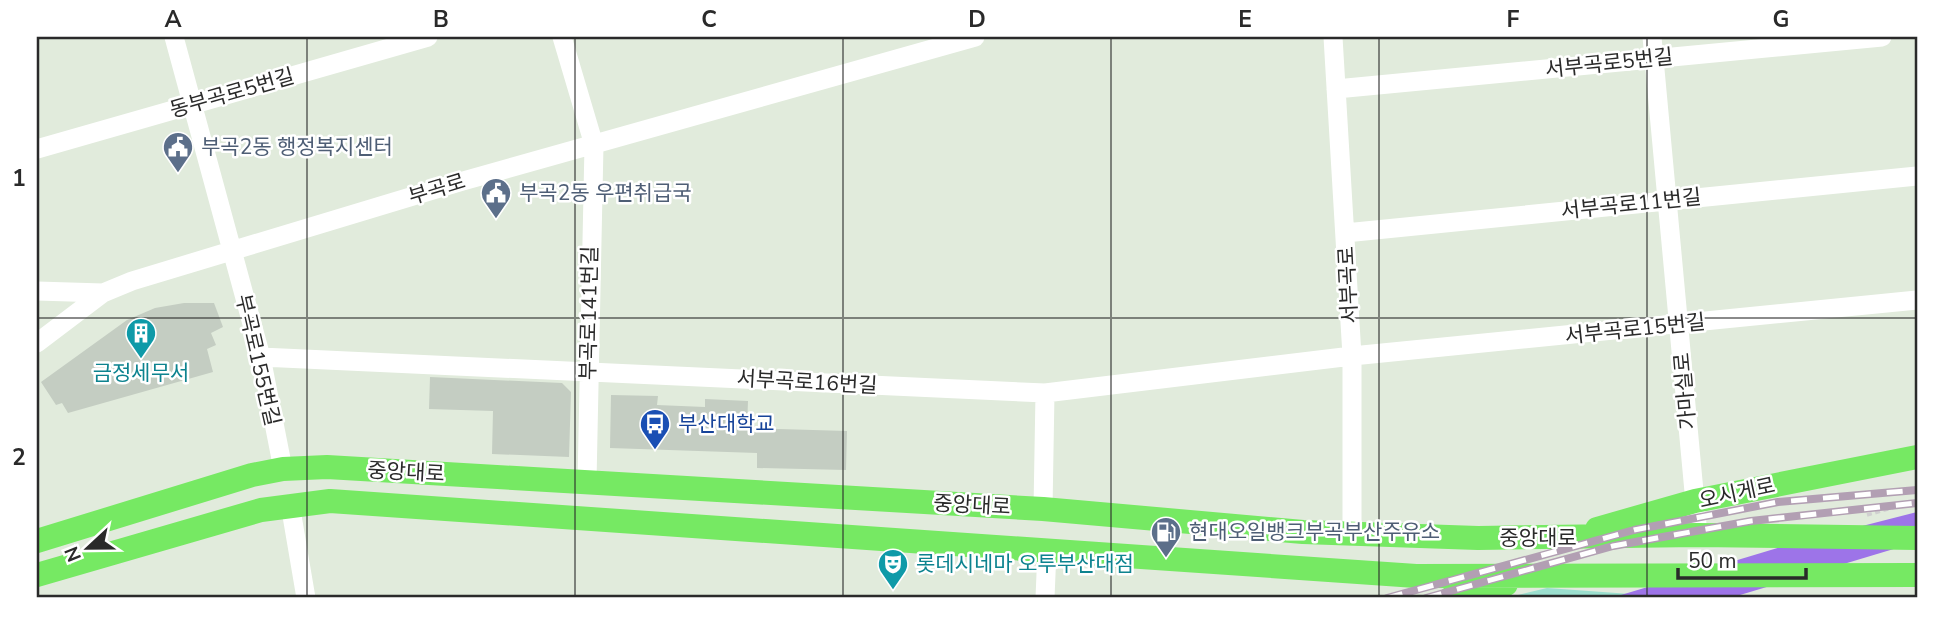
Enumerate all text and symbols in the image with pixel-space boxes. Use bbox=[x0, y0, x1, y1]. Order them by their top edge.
text: A bbox=[164, 4, 182, 35]
text: B bbox=[433, 4, 449, 35]
text: C bbox=[701, 4, 717, 35]
text: D bbox=[968, 4, 986, 35]
text: E bbox=[1238, 4, 1252, 35]
text: F bbox=[1507, 4, 1520, 35]
text: G bbox=[1773, 4, 1789, 35]
street label: 서부곡로5번길 bbox=[1544, 42, 1674, 84]
street label: 동부곡로5번길 bbox=[166, 62, 298, 124]
public building icon: 부곡2동 행정복지센터 bbox=[161, 130, 195, 174]
place label: 부곡2동 행정복지센터 bbox=[201, 133, 393, 161]
text: 1 bbox=[12, 163, 26, 194]
street label: 부곡로 bbox=[405, 167, 469, 211]
public building icon: 부곡2동 우편취급국 bbox=[479, 176, 513, 220]
place label: 부곡2동 우편취급국 bbox=[519, 179, 692, 207]
street label: 서부곡로11번길 bbox=[1559, 183, 1703, 225]
street label: 부곡로141번길 bbox=[574, 246, 604, 380]
street label: 서부곡로 bbox=[1332, 246, 1364, 324]
street label: 부곡로155번길 bbox=[229, 291, 287, 429]
street label: 서부곡로15번길 bbox=[1563, 308, 1707, 350]
building icon: 금정세무서 bbox=[124, 316, 158, 360]
street label: 가마실로 bbox=[1668, 351, 1702, 431]
place label: 금정세무서 bbox=[93, 359, 189, 387]
street label: 서부곡로16번길 bbox=[736, 364, 878, 400]
bus stop icon: 부산대학교 bbox=[638, 407, 672, 451]
place label: 부산대학교 bbox=[678, 410, 775, 438]
text: 2 bbox=[12, 442, 26, 473]
street label: 중앙대로 bbox=[367, 456, 445, 488]
street label: 오시게로 bbox=[1696, 471, 1778, 515]
street label: 중앙대로 bbox=[933, 489, 1011, 521]
north arrow bbox=[52, 512, 122, 582]
fuel station icon: 현대오일뱅크부곡부산주유소 bbox=[1149, 515, 1183, 559]
place label: 현대오일뱅크부곡부산주유소 bbox=[1189, 518, 1440, 546]
street label: 중앙대로 bbox=[1499, 524, 1577, 552]
scale bar bbox=[1678, 537, 1805, 581]
text: N bbox=[58, 543, 88, 565]
theatre icon: 롯데시네마 오투부산대점 bbox=[876, 547, 910, 591]
text: 50 m bbox=[1688, 547, 1737, 575]
place label: 롯데시네마 오투부산대점 bbox=[916, 550, 1134, 578]

